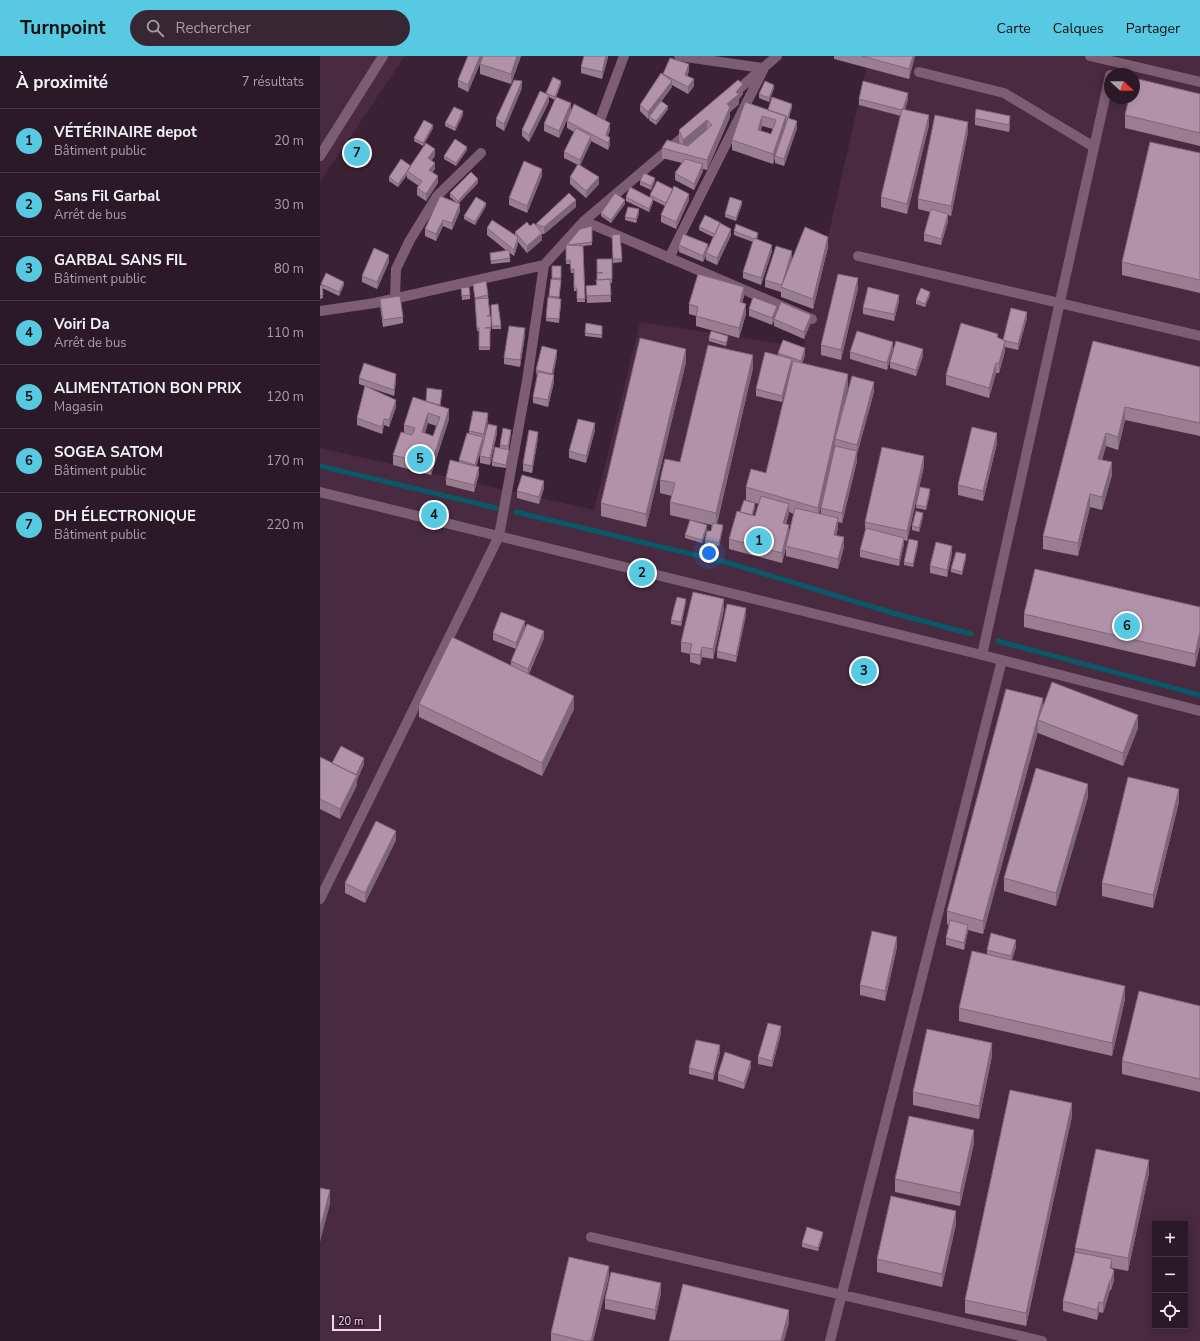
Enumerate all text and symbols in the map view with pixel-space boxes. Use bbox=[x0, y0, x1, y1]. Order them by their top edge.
search box bbox=[130, 10, 410, 46]
text: Turnpoint bbox=[20, 15, 106, 41]
icon: search bbox=[144, 17, 166, 39]
text: Rechercher bbox=[176, 18, 251, 38]
text: Carte bbox=[997, 19, 1031, 38]
text: Calques bbox=[1053, 19, 1104, 38]
text: Partager bbox=[1126, 19, 1180, 38]
north arrow bbox=[1104, 68, 1140, 104]
text: À proximité bbox=[16, 71, 108, 94]
text: 7 résultats bbox=[242, 73, 304, 91]
text: VÉTÉRINAIRE depot bbox=[54, 122, 197, 142]
text: 1 bbox=[25, 132, 33, 150]
text: 20 m bbox=[274, 132, 304, 150]
pin: 7 bbox=[344, 138, 370, 168]
text: Bâtiment public bbox=[54, 142, 146, 160]
text: Sans Fil Garbal bbox=[54, 186, 160, 206]
text: 2 bbox=[25, 196, 33, 214]
text: 30 m bbox=[274, 196, 304, 214]
text: Arrêt de bus bbox=[54, 206, 126, 224]
text: GARBAL SANS FIL bbox=[54, 250, 187, 270]
text: 3 bbox=[25, 260, 33, 278]
text: 80 m bbox=[274, 260, 304, 278]
text: Bâtiment public bbox=[54, 270, 146, 288]
text: Voiri Da bbox=[54, 314, 110, 334]
text: 4 bbox=[25, 324, 33, 342]
text: 110 m bbox=[266, 324, 304, 342]
text: Arrêt de bus bbox=[54, 334, 126, 352]
text: ALIMENTATION BON PRIX bbox=[54, 378, 241, 398]
text: 5 bbox=[25, 388, 33, 406]
text: 120 m bbox=[266, 388, 304, 406]
text: Magasin bbox=[54, 398, 103, 416]
text: SOGEA SATOM bbox=[54, 442, 163, 462]
pin: 5 bbox=[407, 444, 433, 474]
text: 6 bbox=[25, 452, 33, 470]
text: 170 m bbox=[266, 452, 304, 470]
text: Bâtiment public bbox=[54, 462, 146, 480]
pin: 4 bbox=[421, 500, 447, 530]
text: DH ÉLECTRONIQUE bbox=[54, 506, 196, 526]
text: 7 bbox=[25, 516, 33, 534]
text: 220 m bbox=[266, 516, 304, 534]
text: Bâtiment public bbox=[54, 526, 146, 544]
pin: 1 bbox=[746, 526, 772, 556]
your location bbox=[699, 543, 719, 563]
pin: 2 bbox=[629, 558, 655, 588]
pin: 6 bbox=[1114, 611, 1140, 641]
pin: 3 bbox=[851, 656, 877, 686]
map controls bbox=[1152, 1221, 1188, 1329]
button: + bbox=[1152, 1221, 1188, 1257]
button: − bbox=[1152, 1257, 1188, 1293]
button: locate bbox=[1152, 1293, 1188, 1329]
scale bar bbox=[332, 1313, 381, 1332]
text: 20 m bbox=[338, 1314, 363, 1329]

